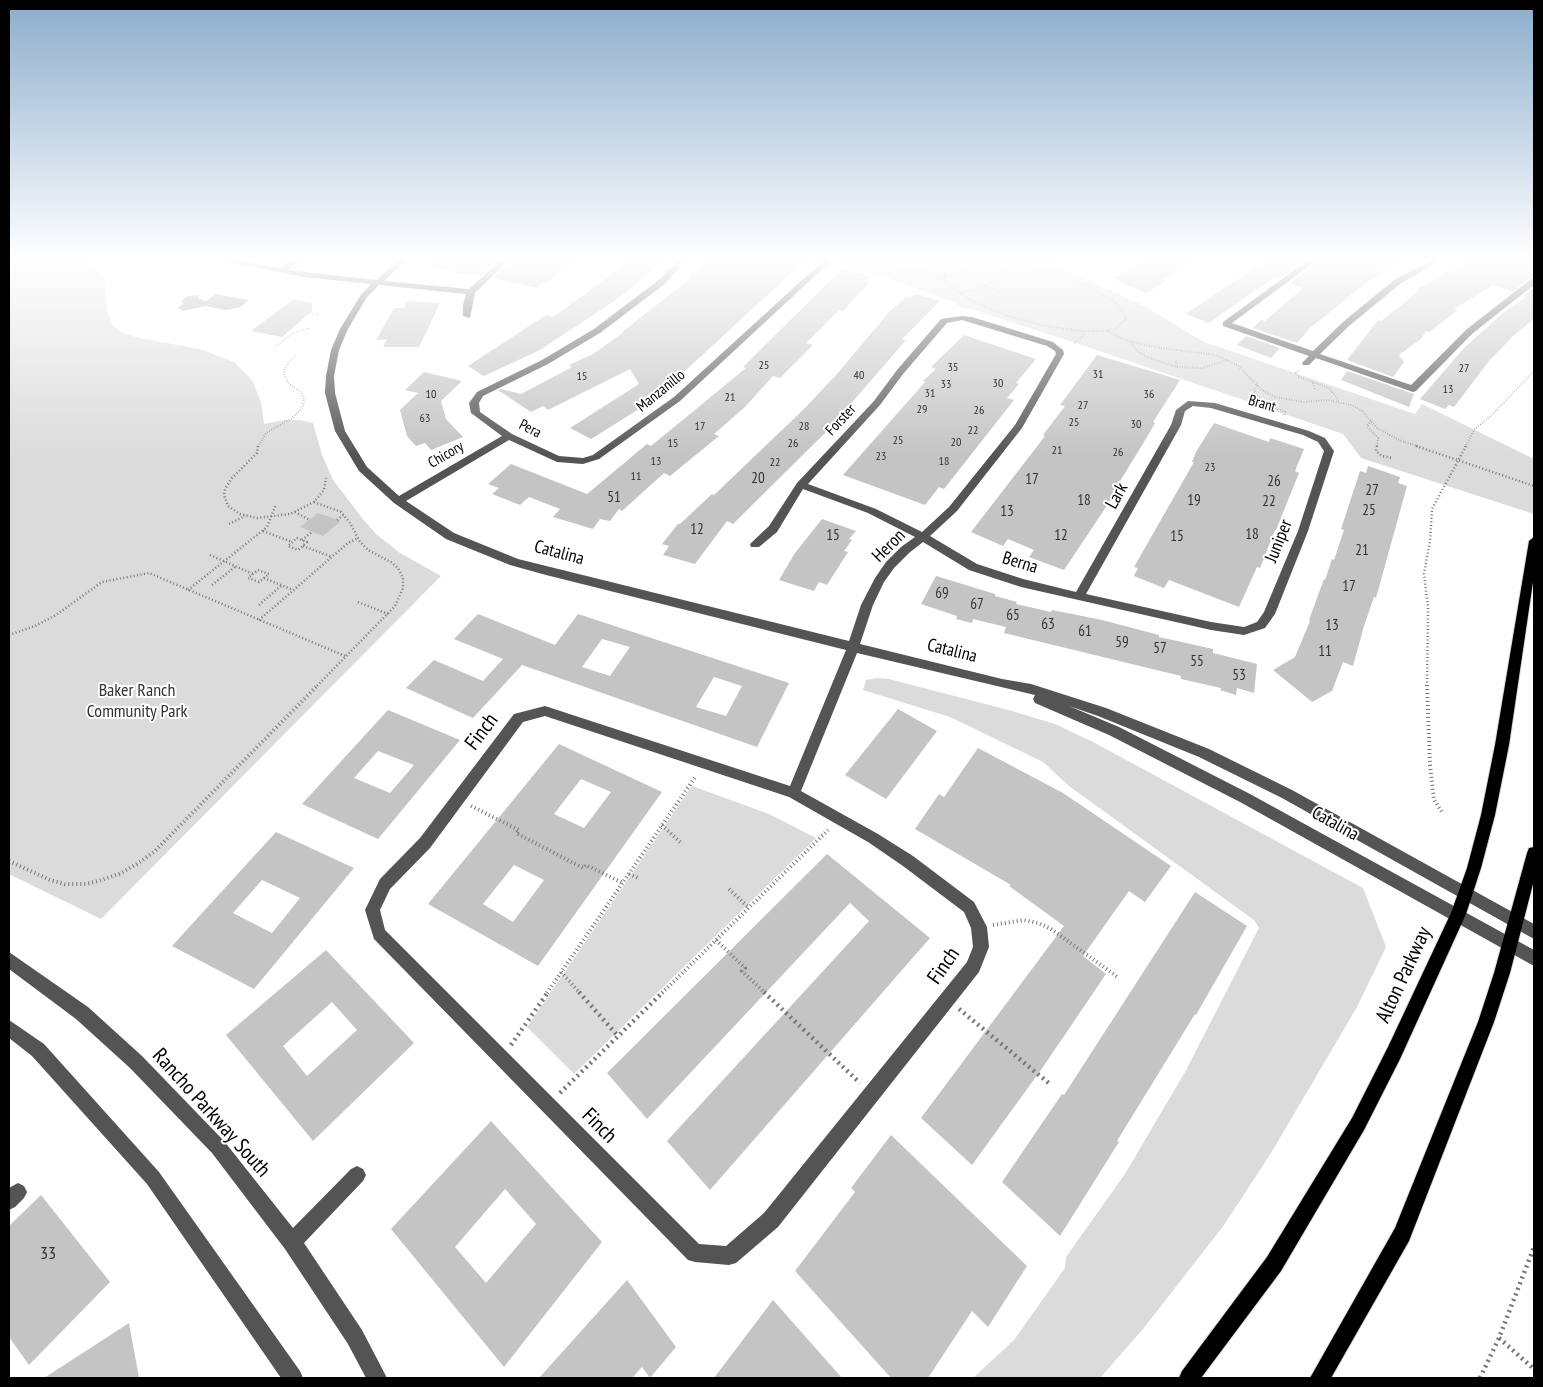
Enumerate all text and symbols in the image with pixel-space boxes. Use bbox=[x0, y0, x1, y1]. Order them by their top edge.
house number: 25 bbox=[759, 359, 769, 373]
house number: 35 bbox=[948, 361, 958, 375]
house number: 27 bbox=[1459, 362, 1469, 376]
street label: Manzanillo bbox=[633, 366, 689, 416]
house number: 31 bbox=[1093, 368, 1103, 382]
house number: 40 bbox=[854, 369, 864, 383]
house number: 15 bbox=[577, 370, 587, 384]
house number: 30 bbox=[993, 377, 1003, 391]
house number: 33 bbox=[941, 378, 951, 392]
house number: 13 bbox=[1443, 383, 1453, 397]
house number: 31 bbox=[925, 387, 935, 401]
house number: 10 bbox=[426, 388, 436, 402]
house number: 36 bbox=[1144, 388, 1154, 402]
house number: 21 bbox=[725, 391, 735, 405]
street label: Brant bbox=[1246, 392, 1278, 416]
house number: 27 bbox=[1078, 399, 1088, 413]
street label: Forster bbox=[822, 401, 860, 439]
house number: 29 bbox=[917, 403, 927, 417]
house number: 26 bbox=[974, 404, 984, 418]
house number: 63 bbox=[420, 412, 430, 426]
street label: Pera bbox=[516, 416, 544, 442]
house number: 25 bbox=[1069, 416, 1079, 430]
house number: 30 bbox=[1131, 418, 1141, 432]
house number: 17 bbox=[695, 420, 705, 434]
house number: 28 bbox=[799, 420, 809, 434]
house number: 22 bbox=[968, 424, 978, 438]
house number: 25 bbox=[893, 434, 903, 448]
house number: 20 bbox=[951, 436, 961, 450]
house number: 15 bbox=[668, 437, 678, 451]
house number: 26 bbox=[788, 437, 798, 451]
street label: Chicory bbox=[425, 438, 467, 472]
house number: 21 bbox=[1052, 444, 1062, 458]
house number: 26 bbox=[1113, 446, 1123, 460]
house number: 23 bbox=[876, 450, 886, 464]
house number: 13 bbox=[651, 455, 661, 469]
house number: 18 bbox=[939, 455, 949, 469]
house number: 22 bbox=[770, 456, 780, 470]
house number: 23 bbox=[1205, 461, 1215, 475]
house number: 11 bbox=[631, 470, 641, 484]
house number: 20 bbox=[751, 470, 765, 488]
house number: 17 bbox=[1025, 471, 1039, 489]
house number: 26 bbox=[1267, 473, 1281, 491]
street label: Lark bbox=[1101, 479, 1133, 513]
house number: 27 bbox=[1365, 482, 1379, 500]
house number: 51 bbox=[607, 489, 621, 507]
house number: 18 bbox=[1077, 492, 1091, 510]
house number: 19 bbox=[1187, 492, 1201, 510]
house number: 22 bbox=[1262, 493, 1276, 511]
house number: 25 bbox=[1362, 502, 1376, 520]
house number: 13 bbox=[1000, 503, 1014, 521]
street label: Juniper bbox=[1261, 516, 1297, 566]
house number: 12 bbox=[690, 521, 704, 539]
street label: Heron bbox=[868, 525, 910, 567]
house number: 18 bbox=[1245, 526, 1259, 544]
house number: 15 bbox=[826, 527, 840, 545]
house number: 12 bbox=[1054, 527, 1068, 545]
house number: 15 bbox=[1170, 528, 1184, 546]
street label: Catalina bbox=[532, 536, 586, 570]
house number: 21 bbox=[1355, 542, 1369, 560]
street label: Berna bbox=[1000, 547, 1040, 579]
house number: 17 bbox=[1342, 578, 1356, 596]
house number: 69 bbox=[935, 585, 949, 603]
house number: 67 bbox=[970, 596, 984, 614]
house number: 65 bbox=[1006, 607, 1020, 625]
house number: 63 bbox=[1041, 616, 1055, 634]
house number: 13 bbox=[1325, 617, 1339, 635]
house number: 61 bbox=[1078, 623, 1092, 641]
street label: Catalina bbox=[925, 634, 979, 668]
house number: 59 bbox=[1115, 634, 1129, 652]
house number: 57 bbox=[1153, 640, 1167, 658]
house number: 11 bbox=[1318, 643, 1332, 661]
house number: 55 bbox=[1190, 653, 1204, 671]
house number: 53 bbox=[1232, 667, 1246, 685]
park label: Baker Ranch Community Park bbox=[87, 680, 187, 722]
street label: Finch bbox=[460, 709, 504, 755]
street label: Catalina bbox=[1308, 802, 1362, 846]
street label: Alton Parkway bbox=[1371, 923, 1437, 1027]
street label: Finch bbox=[922, 943, 966, 989]
street label: Rancho Parkway South bbox=[147, 1043, 275, 1183]
street label: Finch bbox=[576, 1103, 622, 1149]
house number: 33 bbox=[40, 1243, 56, 1265]

